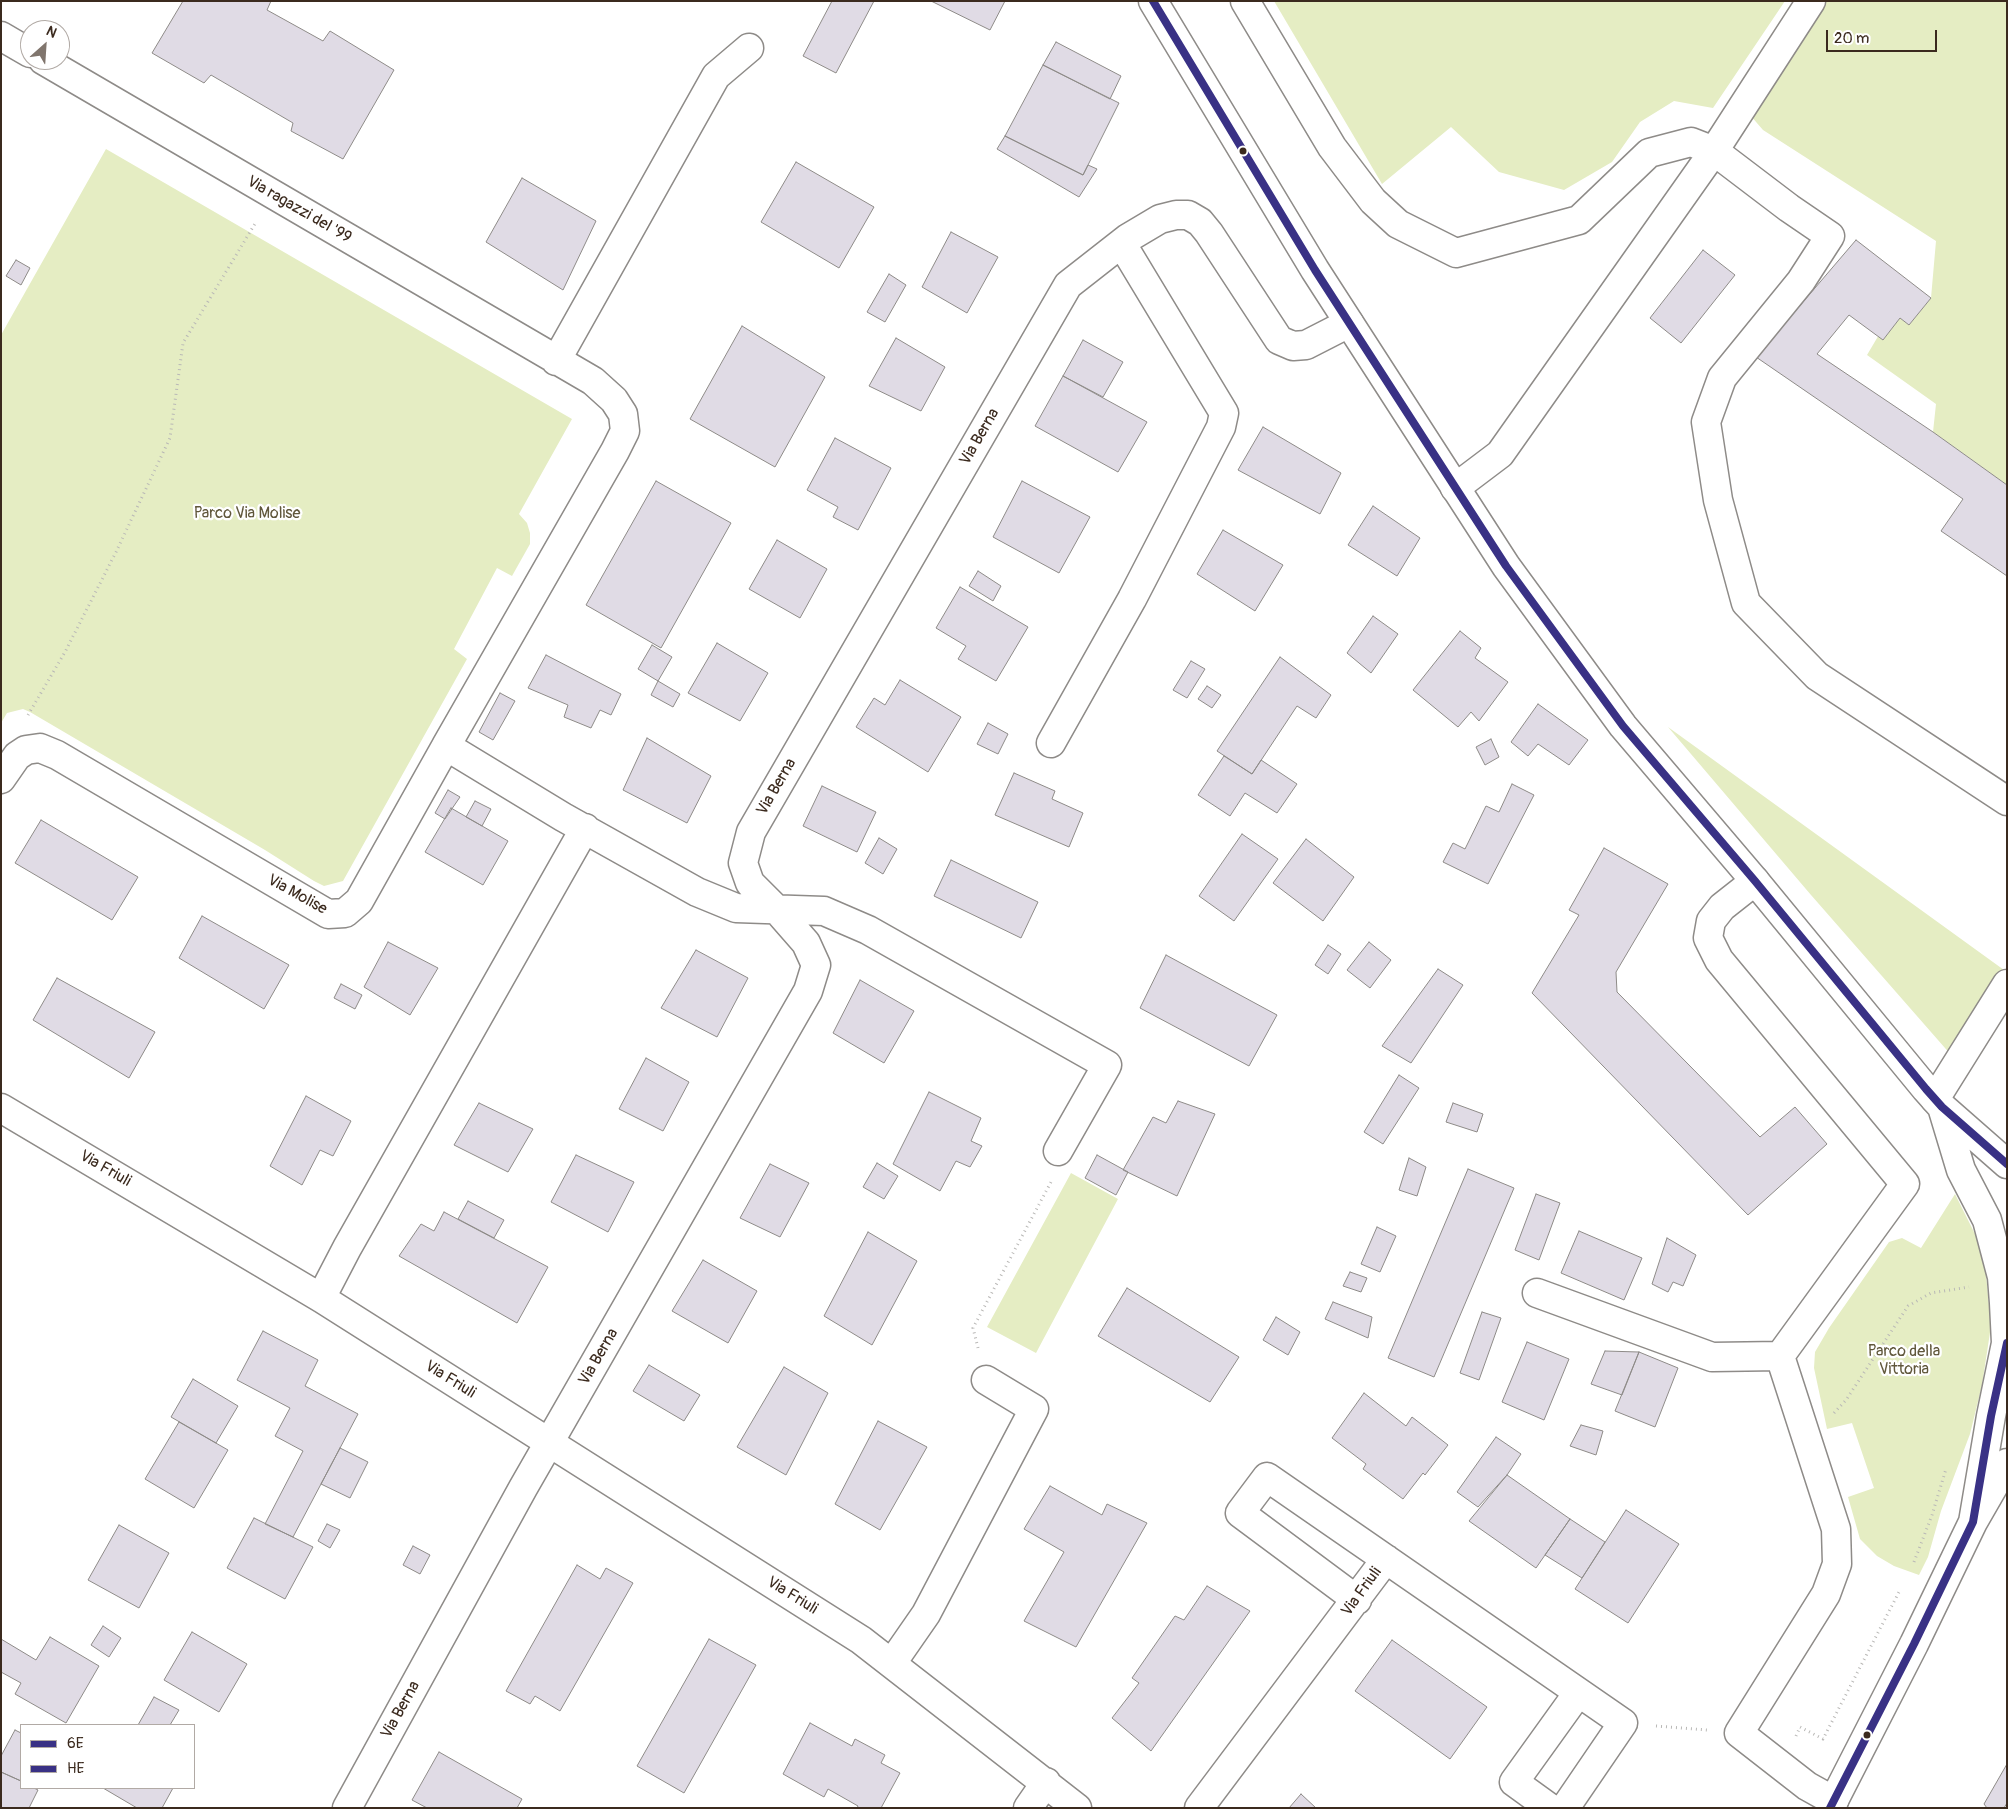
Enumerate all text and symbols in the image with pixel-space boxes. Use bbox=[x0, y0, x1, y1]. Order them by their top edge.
north arrow bbox=[20, 20, 70, 70]
scale bar bbox=[1828, 20, 1939, 52]
text: N bbox=[43, 22, 59, 42]
text: 20 m bbox=[1834, 29, 1869, 48]
unlabelled marker bbox=[1238, 146, 1248, 156]
street label: Via ragazzi del '99 bbox=[243, 172, 355, 248]
street label: Via Berna bbox=[956, 405, 1004, 469]
park label: Parco Via Molise bbox=[194, 504, 300, 524]
street label: Via Berna bbox=[753, 755, 801, 819]
street label: Via Molise bbox=[264, 871, 330, 919]
street label: Via Friuli bbox=[76, 1147, 134, 1191]
street label: Via Berna bbox=[575, 1325, 623, 1389]
park label: Parco della Vittoria bbox=[1868, 1342, 1940, 1380]
street label: Via Friuli bbox=[421, 1357, 479, 1403]
street label: Via Friuli bbox=[1338, 1564, 1386, 1620]
street label: Via Friuli bbox=[763, 1573, 821, 1619]
street label: Via Berna bbox=[377, 1678, 425, 1742]
legend bbox=[20, 1724, 195, 1789]
unlabelled marker bbox=[1862, 1730, 1872, 1740]
text: 6E bbox=[67, 1734, 84, 1753]
text: HE bbox=[67, 1759, 84, 1778]

